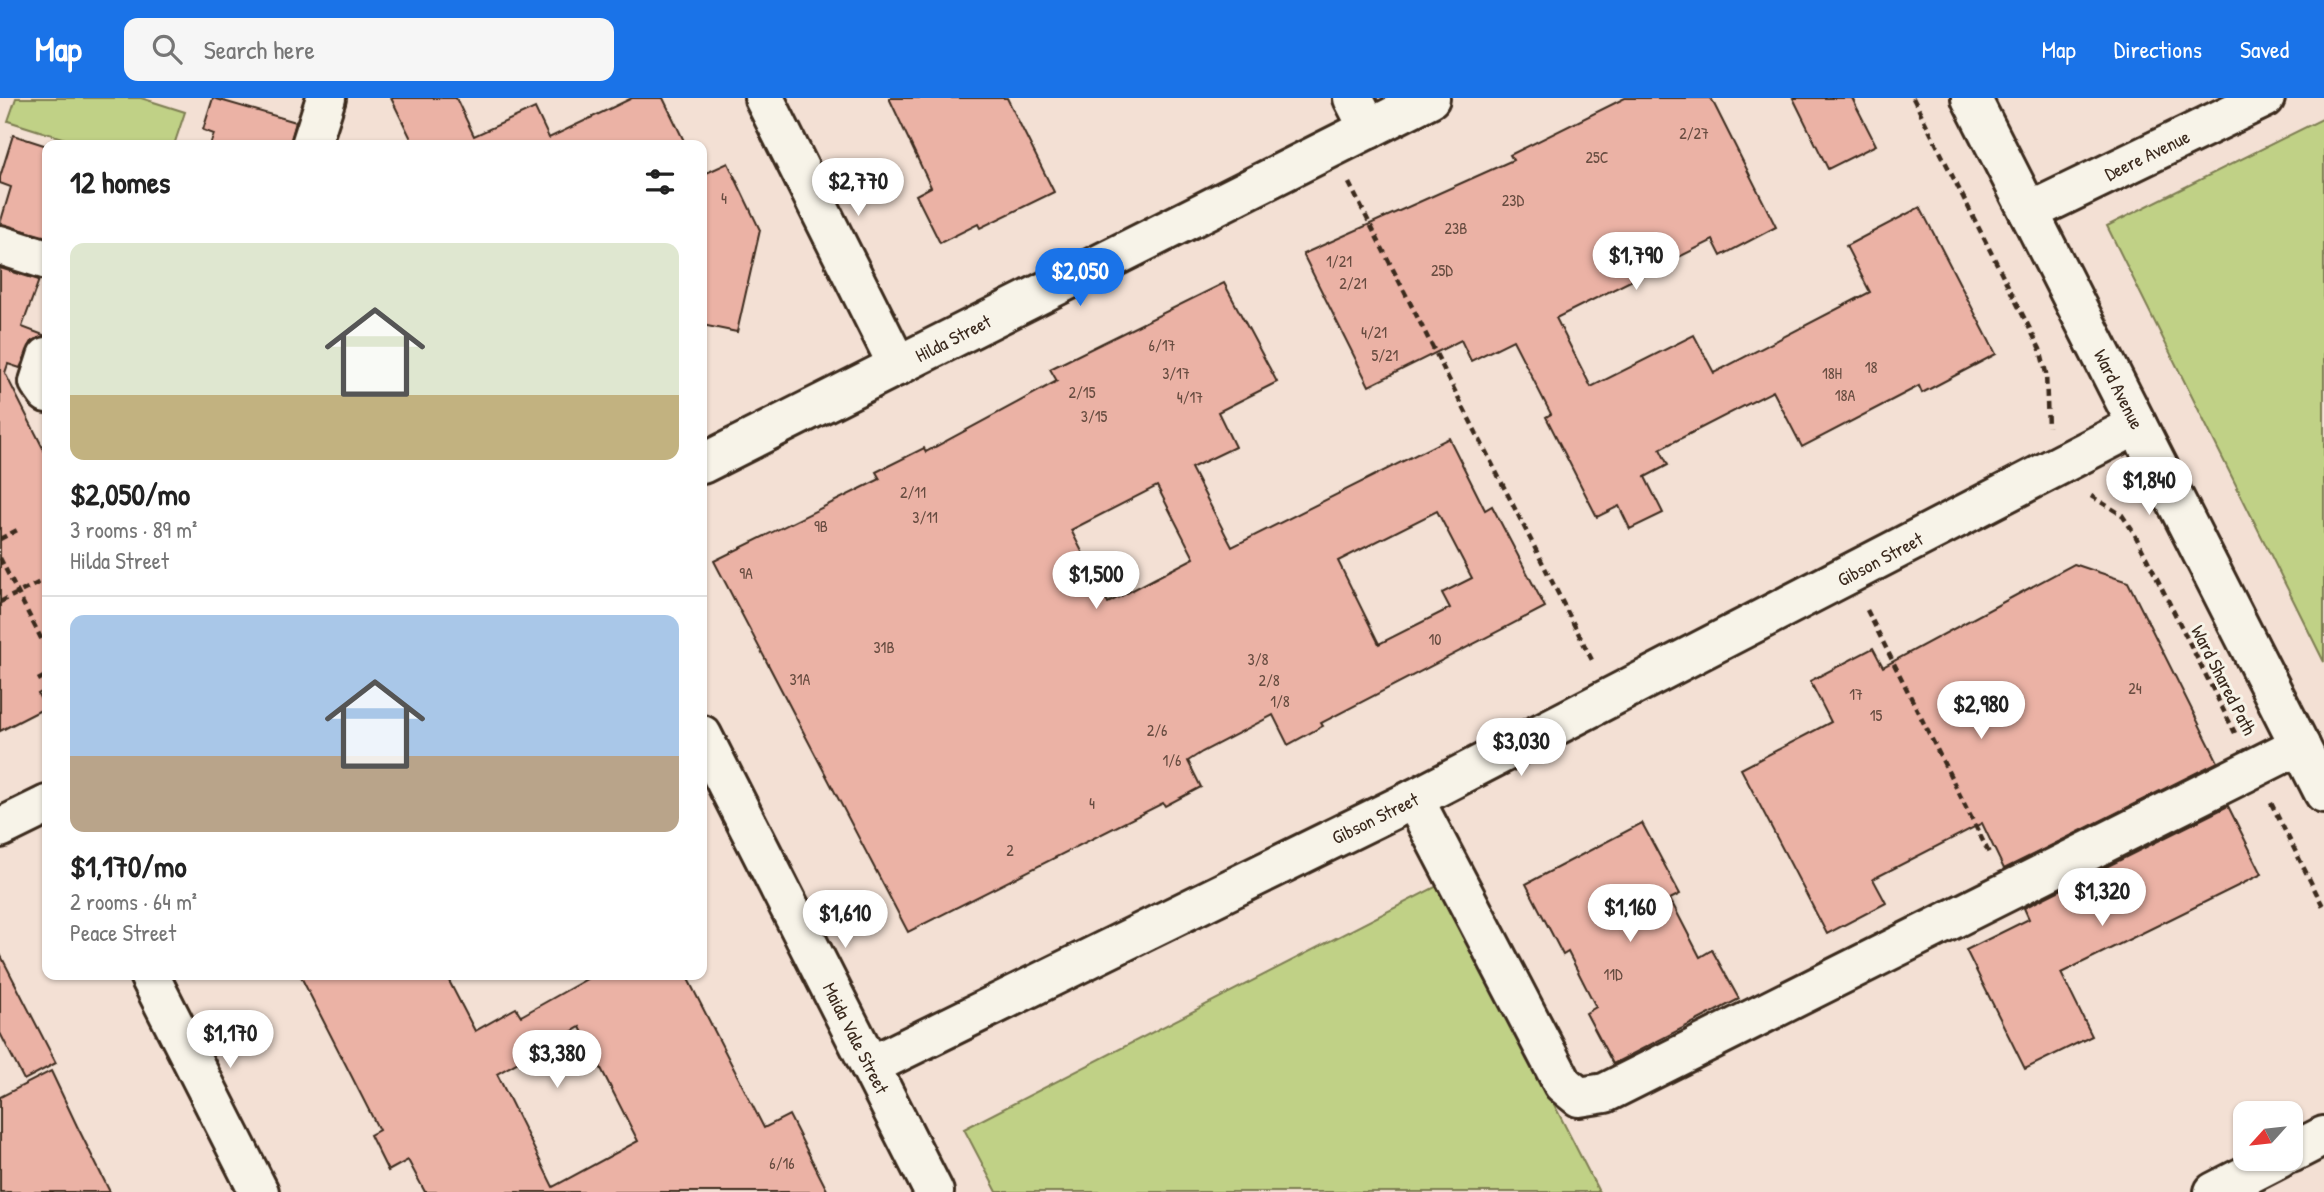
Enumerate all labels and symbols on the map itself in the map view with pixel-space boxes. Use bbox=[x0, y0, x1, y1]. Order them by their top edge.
house number: 2/27 bbox=[1679, 122, 1709, 144]
street label: Deere Avenue bbox=[2100, 123, 2194, 187]
house number: 25C bbox=[1585, 146, 1609, 168]
pin: $2,770 bbox=[801, 158, 915, 218]
house number: 4 bbox=[721, 187, 727, 209]
house number: 23D bbox=[1502, 189, 1525, 211]
house number: 23B bbox=[1445, 217, 1467, 239]
pin: $1,790 bbox=[1579, 232, 1693, 292]
pin: $2,050 bbox=[1023, 248, 1137, 308]
house number: 1/21 bbox=[1326, 250, 1352, 272]
house number: 25D bbox=[1431, 259, 1453, 281]
house number: 2/21 bbox=[1339, 272, 1367, 294]
street label: Hilda Street bbox=[911, 308, 996, 368]
house number: 4/21 bbox=[1361, 321, 1387, 343]
house number: 6/17 bbox=[1149, 334, 1176, 356]
house number: 5/21 bbox=[1372, 344, 1399, 366]
street label: Ward Avenue bbox=[2088, 345, 2150, 434]
house number: 18 bbox=[1865, 356, 1877, 378]
house number: 3/17 bbox=[1162, 362, 1190, 384]
house number: 18H bbox=[1822, 362, 1842, 384]
house number: 2/15 bbox=[1069, 381, 1096, 403]
house number: 18A bbox=[1835, 384, 1855, 406]
house number: 4/17 bbox=[1177, 386, 1203, 408]
house number: 3/15 bbox=[1081, 405, 1107, 427]
pin: $1,840 bbox=[2092, 458, 2206, 517]
house number: 2/11 bbox=[900, 481, 926, 503]
house number: 3/11 bbox=[912, 506, 938, 528]
house number: 9B bbox=[814, 515, 828, 537]
street label: Gibson Street bbox=[1833, 525, 1928, 592]
pin: $1,500 bbox=[1039, 552, 1153, 611]
house number: 9A bbox=[739, 562, 753, 584]
street label: Ward Shared Path bbox=[2185, 621, 2263, 739]
house number: 10 bbox=[1429, 628, 1441, 650]
house number: 31B bbox=[873, 636, 895, 658]
house number: 3/8 bbox=[1248, 648, 1268, 670]
house number: 31A bbox=[790, 668, 811, 690]
house number: 2/8 bbox=[1258, 669, 1280, 691]
house number: 24 bbox=[2128, 677, 2142, 699]
pin: $2,980 bbox=[1924, 682, 2038, 741]
house number: 17 bbox=[1849, 683, 1863, 705]
house number: 1/8 bbox=[1270, 690, 1290, 712]
house number: 15 bbox=[1870, 704, 1883, 726]
pin: $3,030 bbox=[1464, 718, 1578, 778]
house number: 2/6 bbox=[1147, 719, 1167, 741]
house number: 1/6 bbox=[1163, 749, 1181, 771]
street label: Gibson Street bbox=[1327, 786, 1423, 850]
house number: 4 bbox=[1089, 792, 1095, 814]
house number: 2 bbox=[1006, 839, 1014, 861]
pin: $1,320 bbox=[2045, 868, 2159, 928]
pin: $1,160 bbox=[1573, 884, 1687, 944]
pin: $1,610 bbox=[788, 890, 902, 950]
house number: 11D bbox=[1603, 963, 1623, 985]
street label: Maida Vale Street bbox=[817, 978, 895, 1098]
pin: $1,170 bbox=[173, 1010, 287, 1070]
pin: $3,380 bbox=[500, 1030, 614, 1090]
north arrow bbox=[2233, 1101, 2303, 1171]
house number: 6/16 bbox=[769, 1152, 795, 1174]

